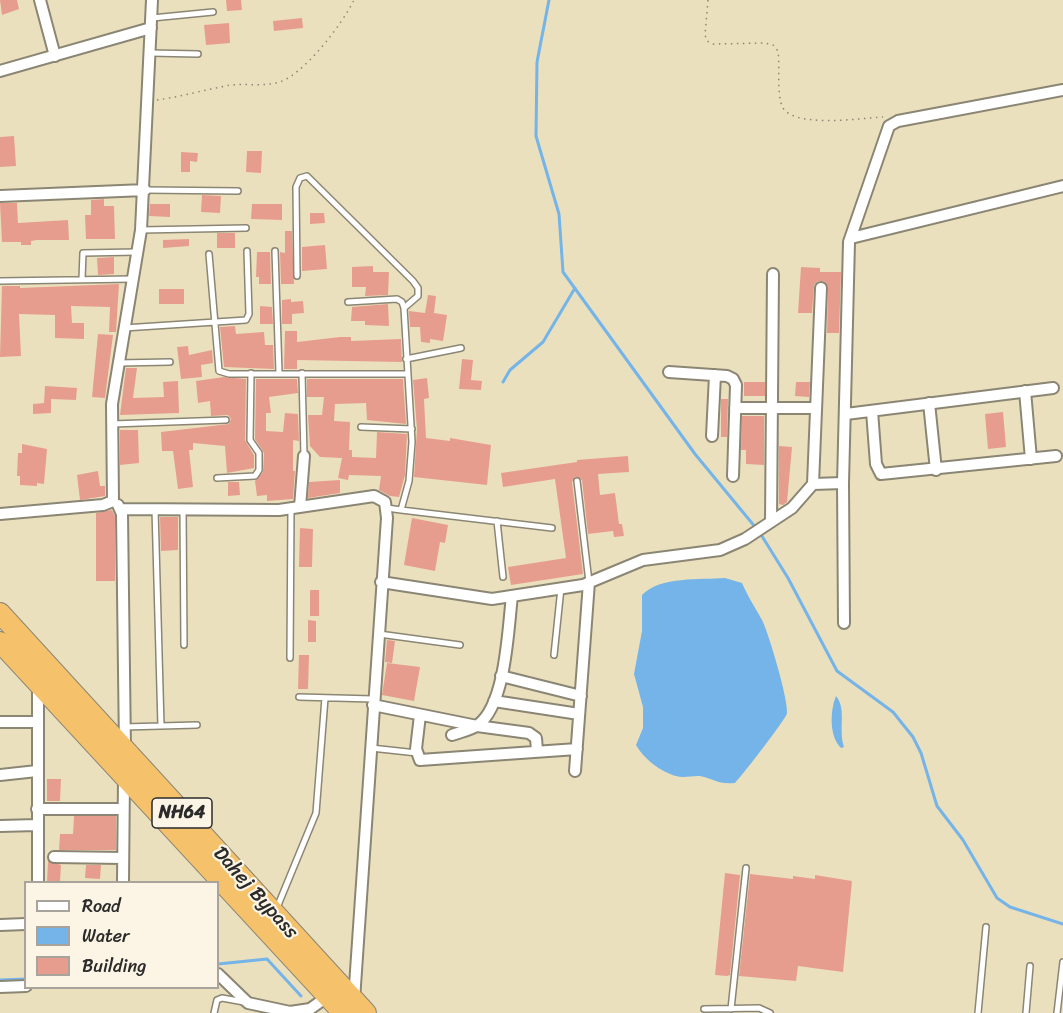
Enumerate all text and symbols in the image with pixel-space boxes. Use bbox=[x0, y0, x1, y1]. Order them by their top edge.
road number: NH64 bbox=[152, 798, 212, 828]
street label: Dahej Bypass bbox=[207, 842, 303, 944]
legend bbox=[24, 881, 219, 989]
text: Road bbox=[82, 890, 121, 922]
text: Water bbox=[82, 920, 129, 952]
text: Building bbox=[82, 950, 146, 982]

